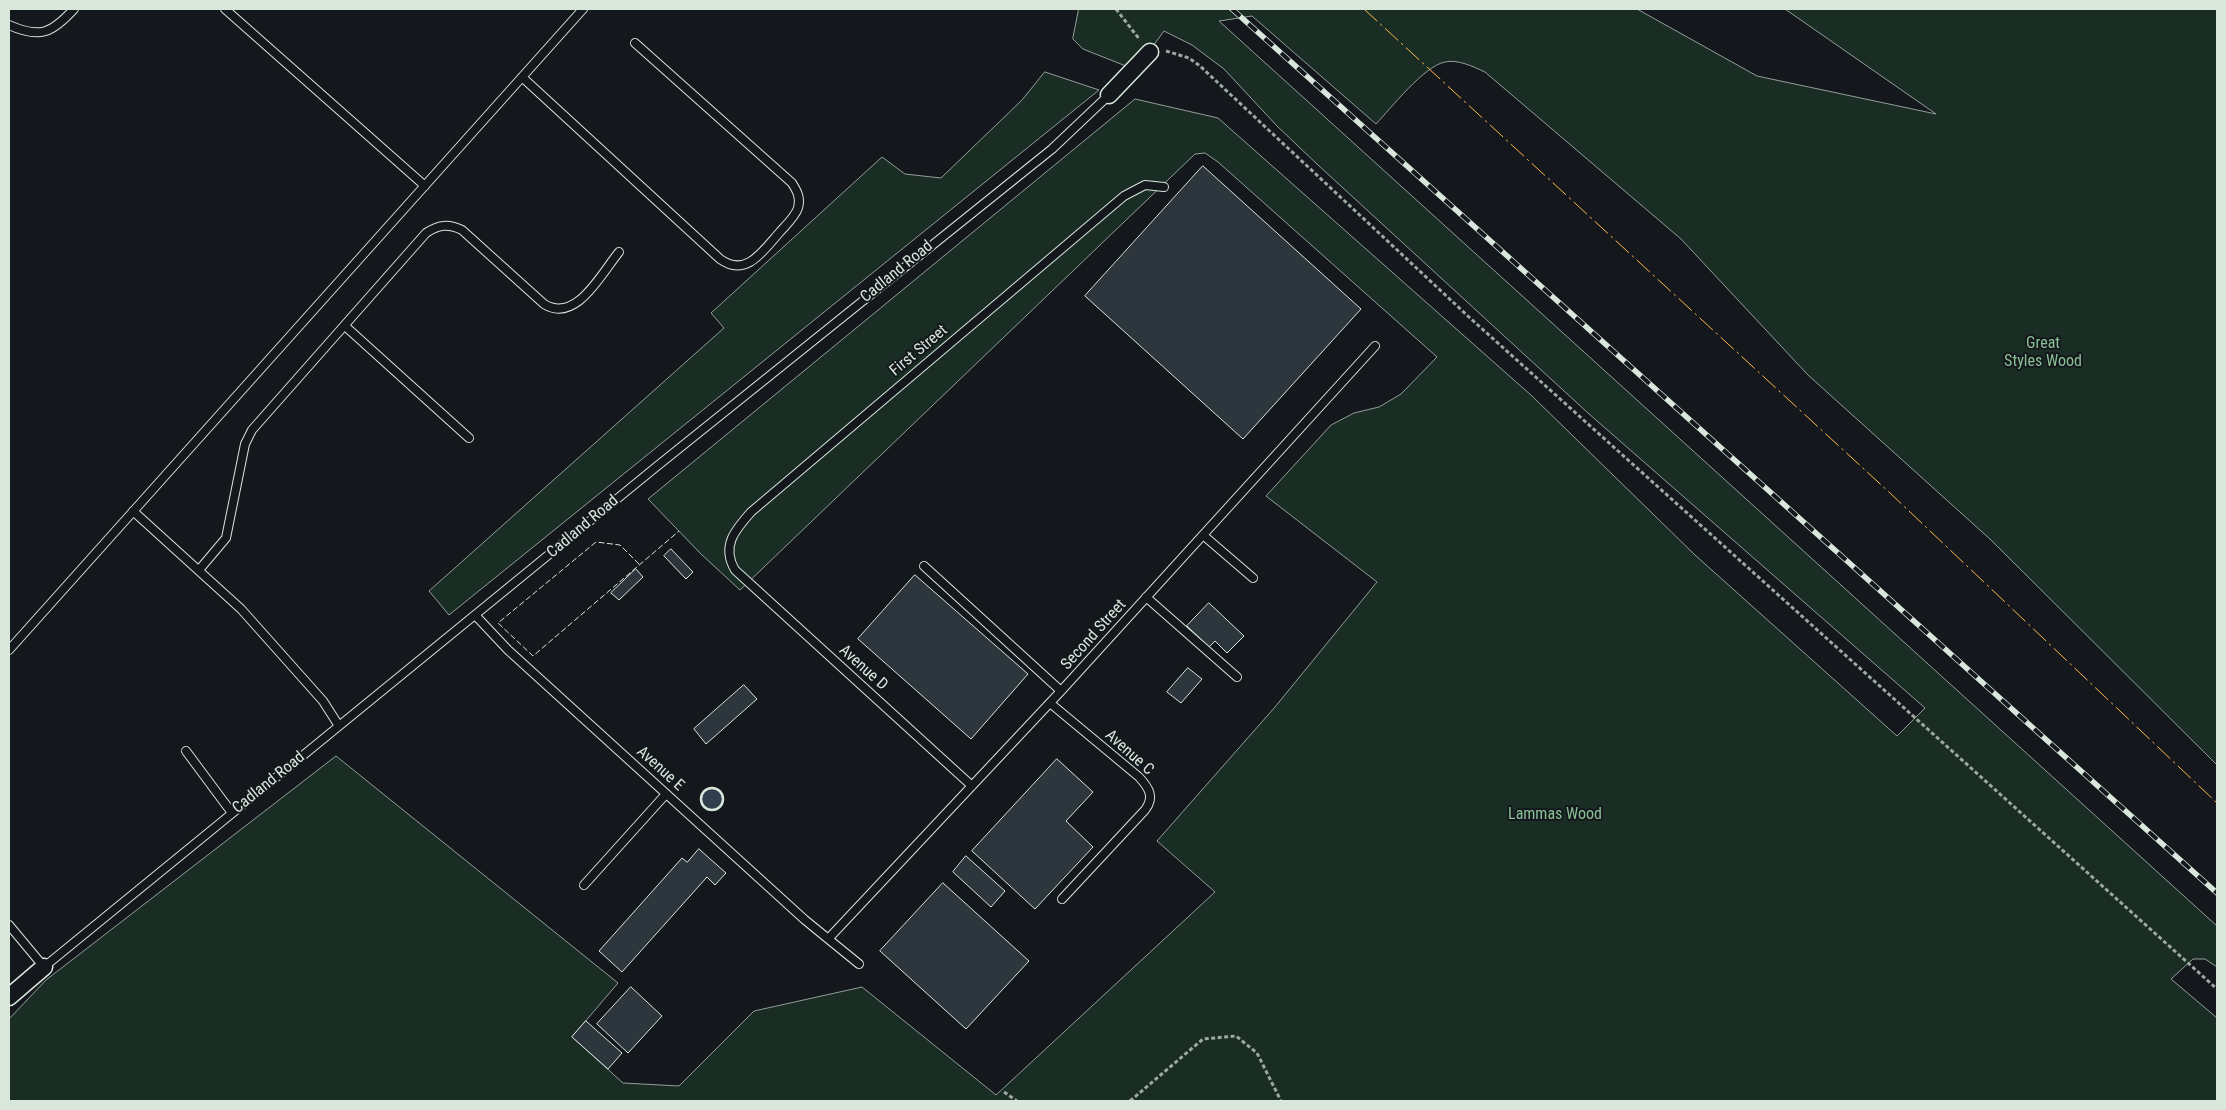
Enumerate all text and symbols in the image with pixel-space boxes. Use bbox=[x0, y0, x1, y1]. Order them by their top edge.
street label: Cadland Road bbox=[857, 237, 937, 307]
street label: First Street bbox=[886, 321, 952, 381]
park label: Great Styles Wood bbox=[2004, 334, 2082, 372]
street label: Cadland Road bbox=[543, 492, 623, 562]
street label: Second Street bbox=[1057, 596, 1131, 674]
street label: Avenue D bbox=[835, 641, 891, 695]
street label: Avenue C bbox=[1101, 726, 1157, 780]
street label: Avenue E bbox=[632, 743, 688, 795]
street label: Cadland Road bbox=[229, 748, 309, 818]
park label: Lammas Wood bbox=[1508, 805, 1602, 825]

